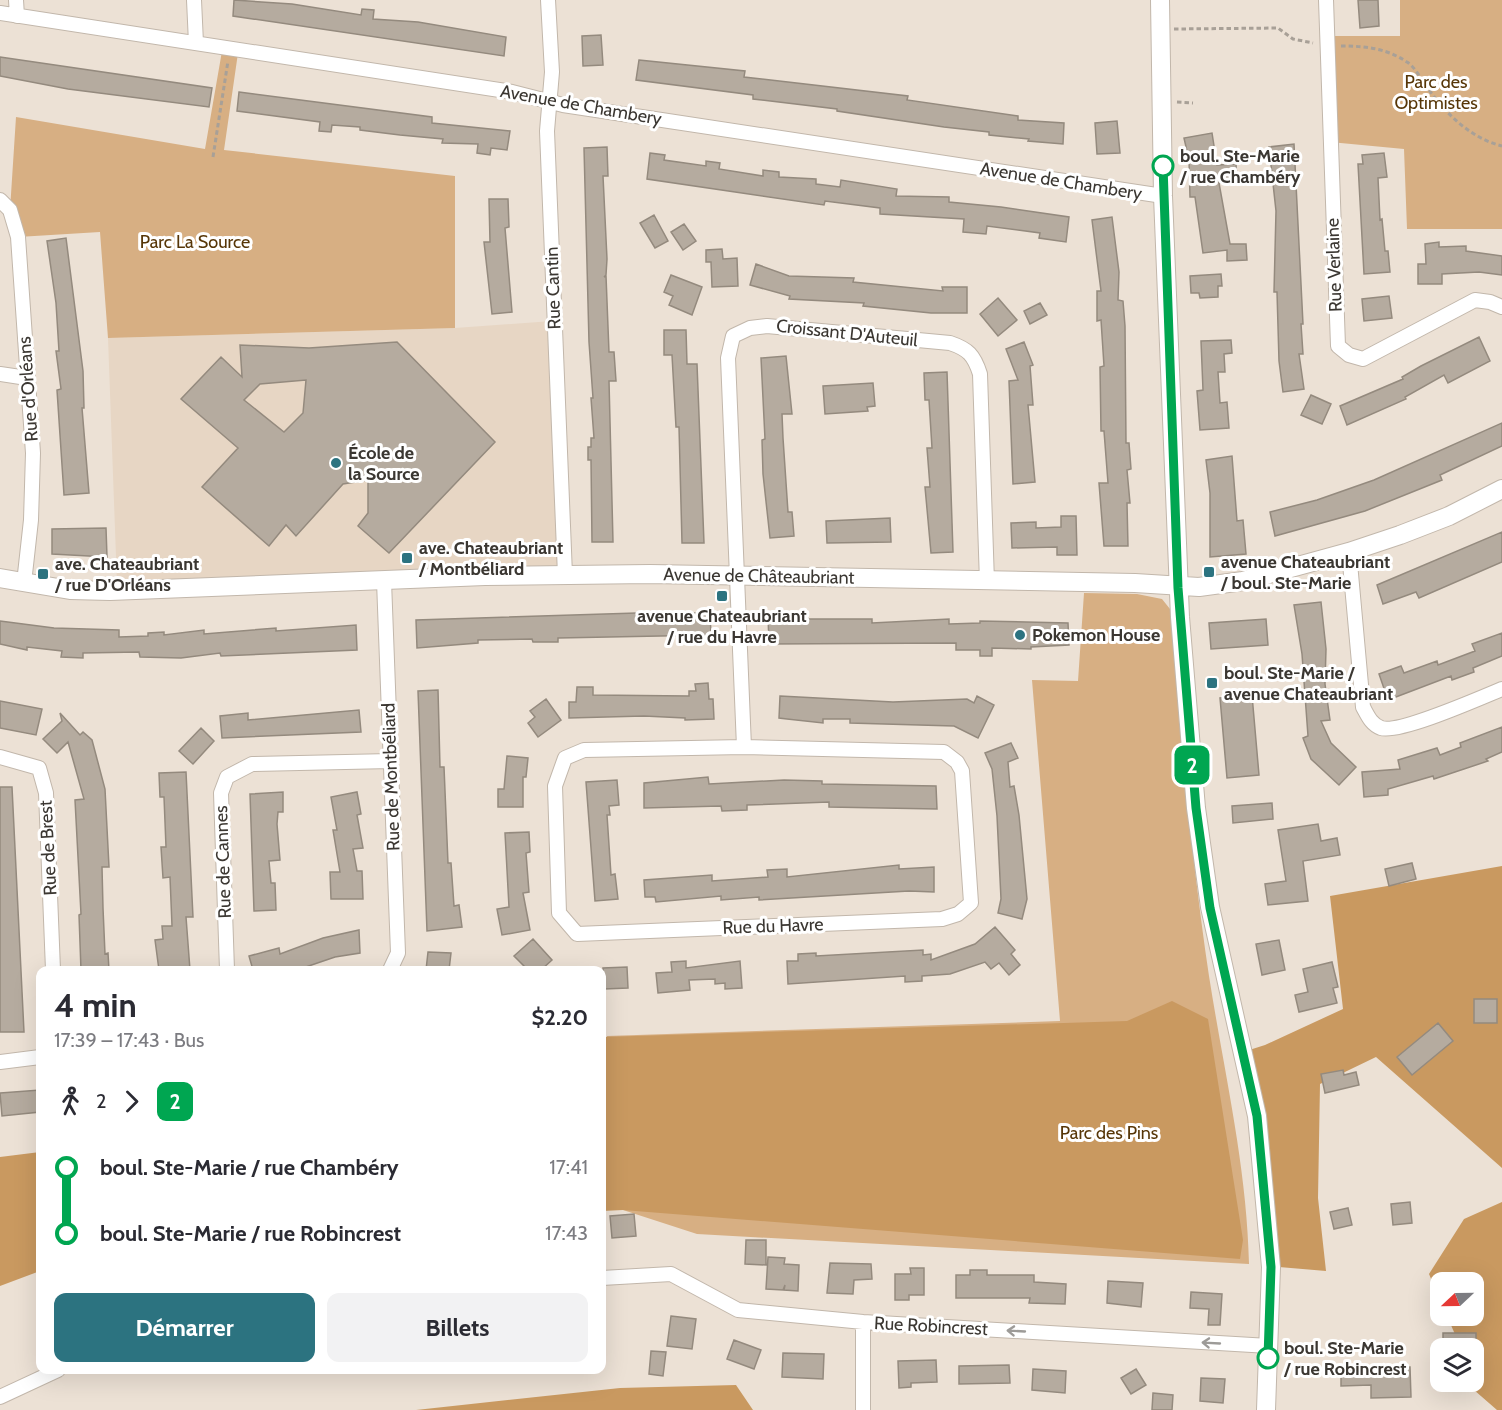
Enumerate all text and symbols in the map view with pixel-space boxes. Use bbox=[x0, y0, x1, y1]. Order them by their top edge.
park label: Parc des Optimistes bbox=[1394, 71, 1478, 114]
street label: Avenue de Chambery bbox=[499, 80, 663, 130]
place label: boul. Ste-Marie / rue Chambéry bbox=[1179, 145, 1301, 188]
marker: boul. Ste-Marie / rue Chambéry bbox=[1152, 155, 1174, 177]
street label: Avenue de Chambery bbox=[978, 157, 1144, 205]
street label: Rue Verlaine bbox=[1321, 218, 1347, 312]
park label: Parc La Source bbox=[140, 231, 250, 253]
street label: Rue Cantin bbox=[541, 246, 565, 330]
street label: Croissant D'Auteuil bbox=[775, 315, 920, 351]
street label: Rue d'Orléans bbox=[13, 336, 43, 442]
place label: École de la Source bbox=[348, 442, 420, 485]
marker: École de la Source bbox=[329, 456, 343, 470]
place label: ave. Chateaubriant / Montbéliard bbox=[418, 537, 563, 580]
marker: ave. Chateaubriant / Montbéliard bbox=[400, 551, 414, 565]
place label: avenue Chateaubriant / boul. Ste-Marie bbox=[1220, 551, 1390, 594]
place label: ave. Chateaubriant / rue D'Orléans bbox=[54, 553, 199, 596]
street label: Avenue de Châteaubriant bbox=[663, 563, 855, 589]
marker: avenue Chateaubriant / boul. Ste-Marie bbox=[1202, 565, 1216, 579]
marker: ave. Chateaubriant / rue D'Orléans bbox=[36, 567, 50, 581]
marker: avenue Chateaubriant / rue du Havre bbox=[715, 589, 729, 603]
place label: avenue Chateaubriant / rue du Havre bbox=[637, 605, 807, 648]
place label: Pokemon House bbox=[1032, 624, 1160, 646]
marker: Pokemon House bbox=[1013, 628, 1027, 642]
place label: boul. Ste-Marie / avenue Chateaubriant bbox=[1224, 662, 1393, 705]
marker: boul. Ste-Marie / avenue Chateaubriant bbox=[1205, 676, 1219, 690]
street label: Rue de Montbéliard bbox=[377, 703, 405, 851]
line badge: 2 bbox=[1172, 746, 1212, 784]
text: 2 bbox=[1186, 753, 1198, 778]
street label: Rue de Brest bbox=[35, 800, 61, 896]
street label: Rue de Cannes bbox=[210, 805, 236, 919]
street label: Rue du Havre bbox=[722, 913, 824, 939]
text: 4 min bbox=[54, 985, 137, 1025]
text: $2.20 bbox=[532, 1004, 588, 1031]
text: 17:39 – 17:43 · Bus bbox=[54, 1028, 204, 1052]
icon: walk bbox=[54, 1085, 87, 1118]
icon: forward bbox=[115, 1085, 148, 1118]
text: 2 bbox=[96, 1089, 106, 1113]
text: 2 bbox=[169, 1089, 181, 1114]
park label: Parc des Pins bbox=[1060, 1122, 1158, 1144]
text: boul. Ste-Marie / rue Chambéry bbox=[100, 1154, 399, 1181]
text: 17:41 bbox=[549, 1155, 588, 1179]
text: boul. Ste-Marie / rue Robincrest bbox=[100, 1220, 401, 1247]
text: 17:43 bbox=[545, 1221, 588, 1245]
north arrow bbox=[1430, 1272, 1484, 1326]
map controls bbox=[1430, 1272, 1484, 1392]
button: Démarrer bbox=[54, 1293, 315, 1362]
button: Billets bbox=[327, 1293, 588, 1362]
street label: Rue Robincrest bbox=[874, 1312, 988, 1340]
one-way arrow bbox=[1007, 1325, 1026, 1336]
one-way arrow bbox=[1201, 1337, 1221, 1348]
place label: boul. Ste-Marie / rue Robincrest bbox=[1283, 1337, 1406, 1380]
button: layers bbox=[1430, 1338, 1484, 1392]
marker: boul. Ste-Marie / rue Robincrest bbox=[1257, 1347, 1279, 1369]

